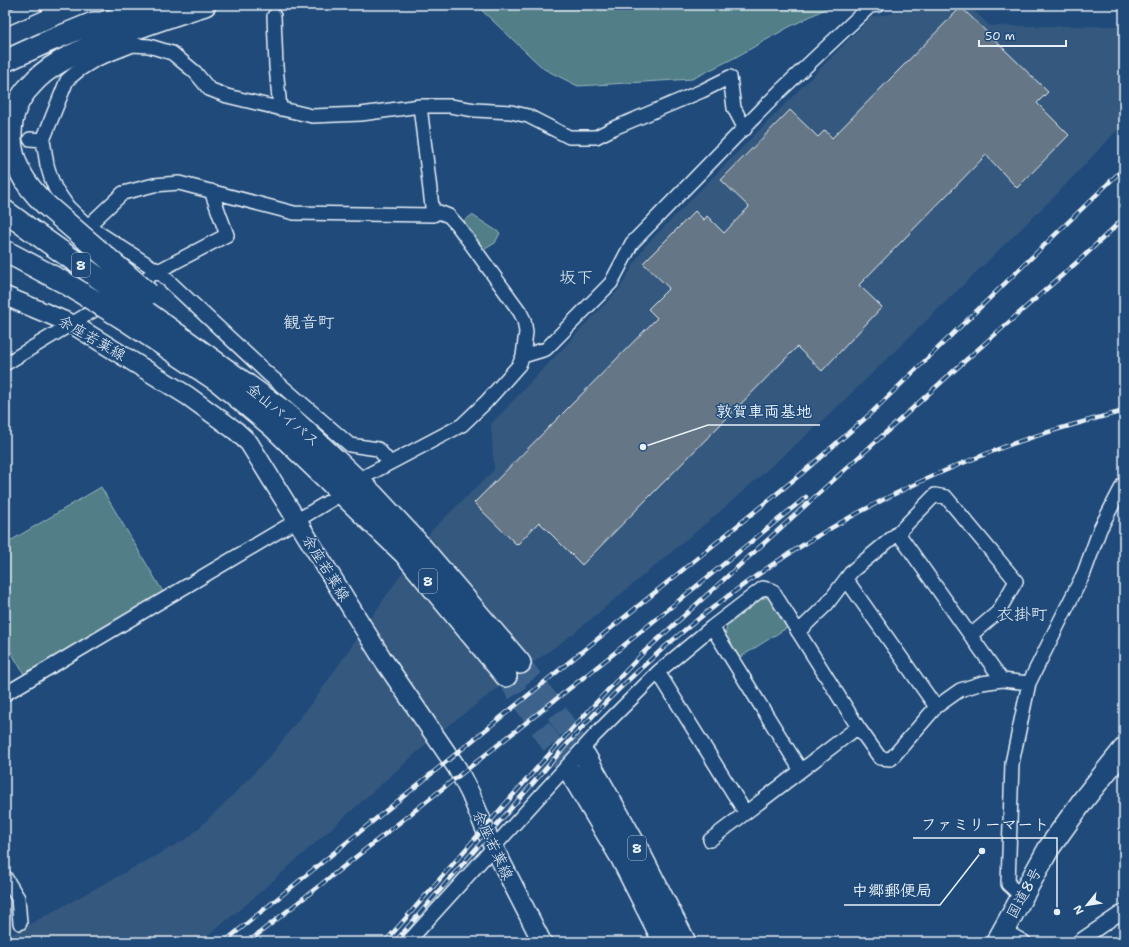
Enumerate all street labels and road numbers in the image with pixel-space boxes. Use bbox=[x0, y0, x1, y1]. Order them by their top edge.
road number: 8 bbox=[72, 253, 90, 277]
street label: 余座若葉線 bbox=[55, 311, 129, 365]
street label: 金山バイパス bbox=[242, 379, 324, 451]
street label: 余座若葉線 bbox=[298, 531, 354, 605]
road number: 8 bbox=[419, 569, 437, 593]
street label: 余座若葉線 bbox=[468, 807, 518, 883]
road number: 8 bbox=[628, 836, 646, 860]
street label: 国道8号 bbox=[1002, 864, 1046, 922]

